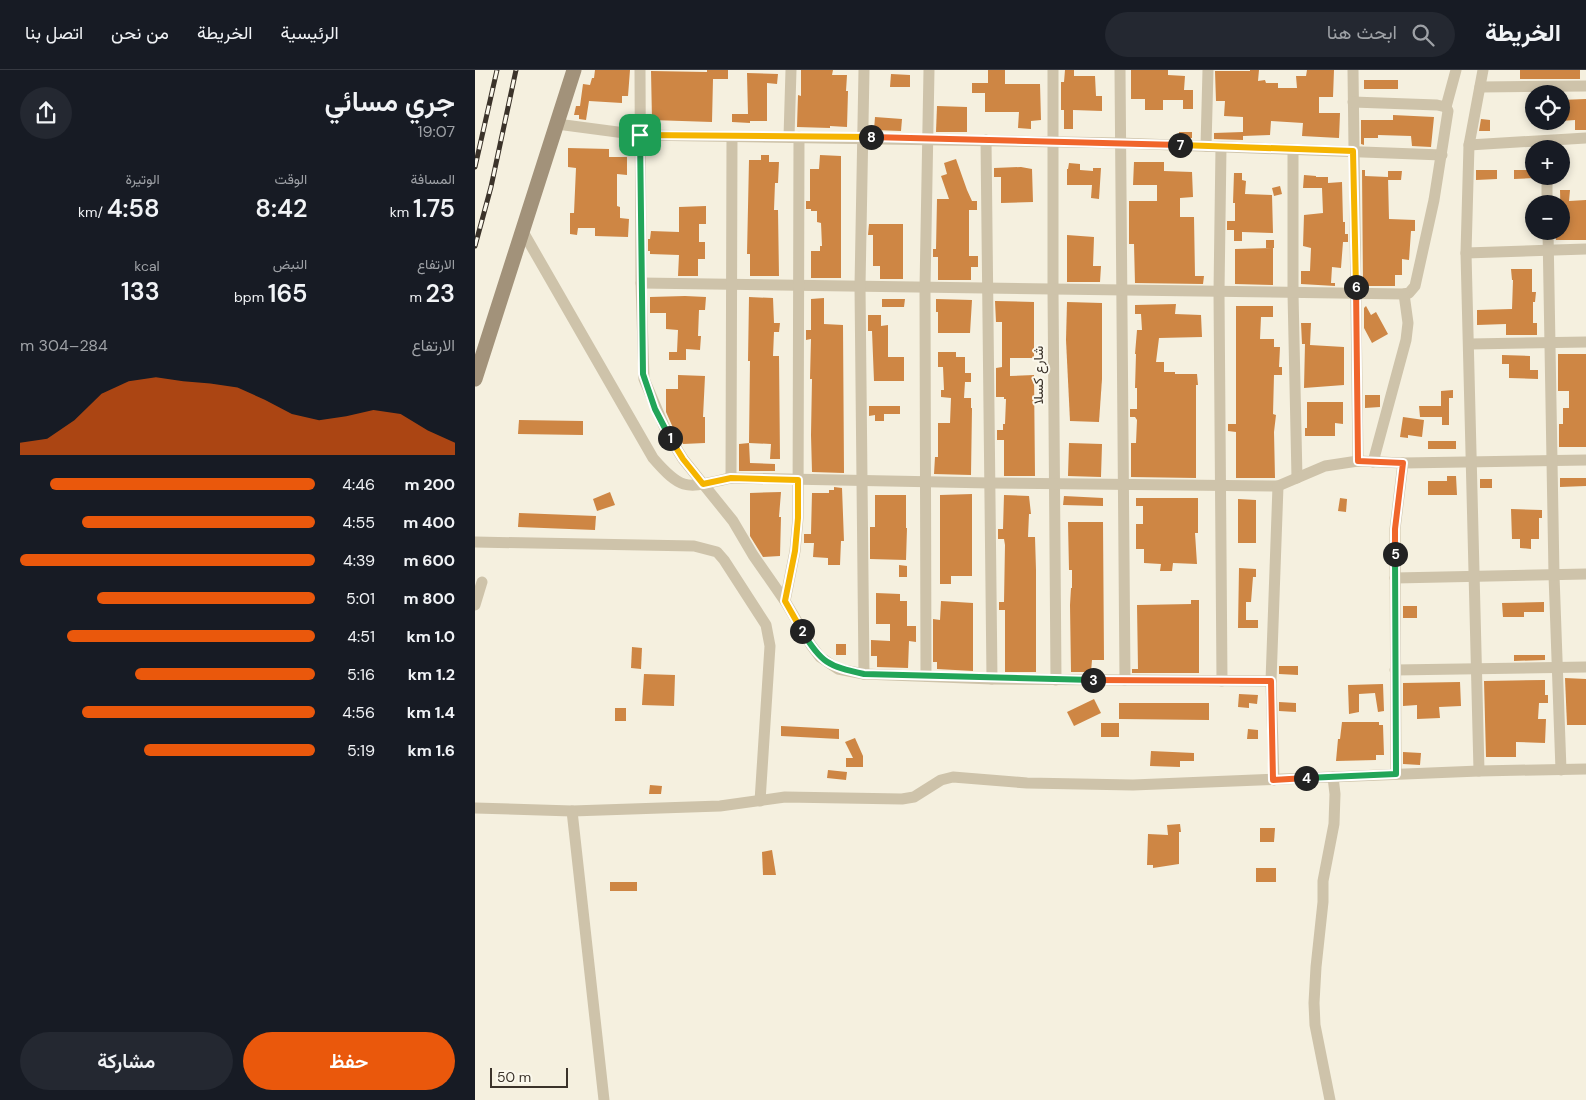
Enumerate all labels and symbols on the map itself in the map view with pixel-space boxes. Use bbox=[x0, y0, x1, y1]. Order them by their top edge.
pin bbox=[619, 114, 661, 156]
pin: 8 bbox=[859, 124, 883, 150]
pin: 7 bbox=[1167, 132, 1193, 158]
pin: 6 bbox=[1343, 274, 1369, 300]
street label: شارع كسلا bbox=[1029, 346, 1049, 404]
pin: 1 bbox=[657, 426, 683, 450]
pin: 5 bbox=[1383, 542, 1407, 566]
pin: 2 bbox=[789, 618, 815, 644]
pin: 3 bbox=[1081, 668, 1105, 692]
pin: 4 bbox=[1293, 766, 1319, 790]
scale bar bbox=[490, 1065, 567, 1088]

